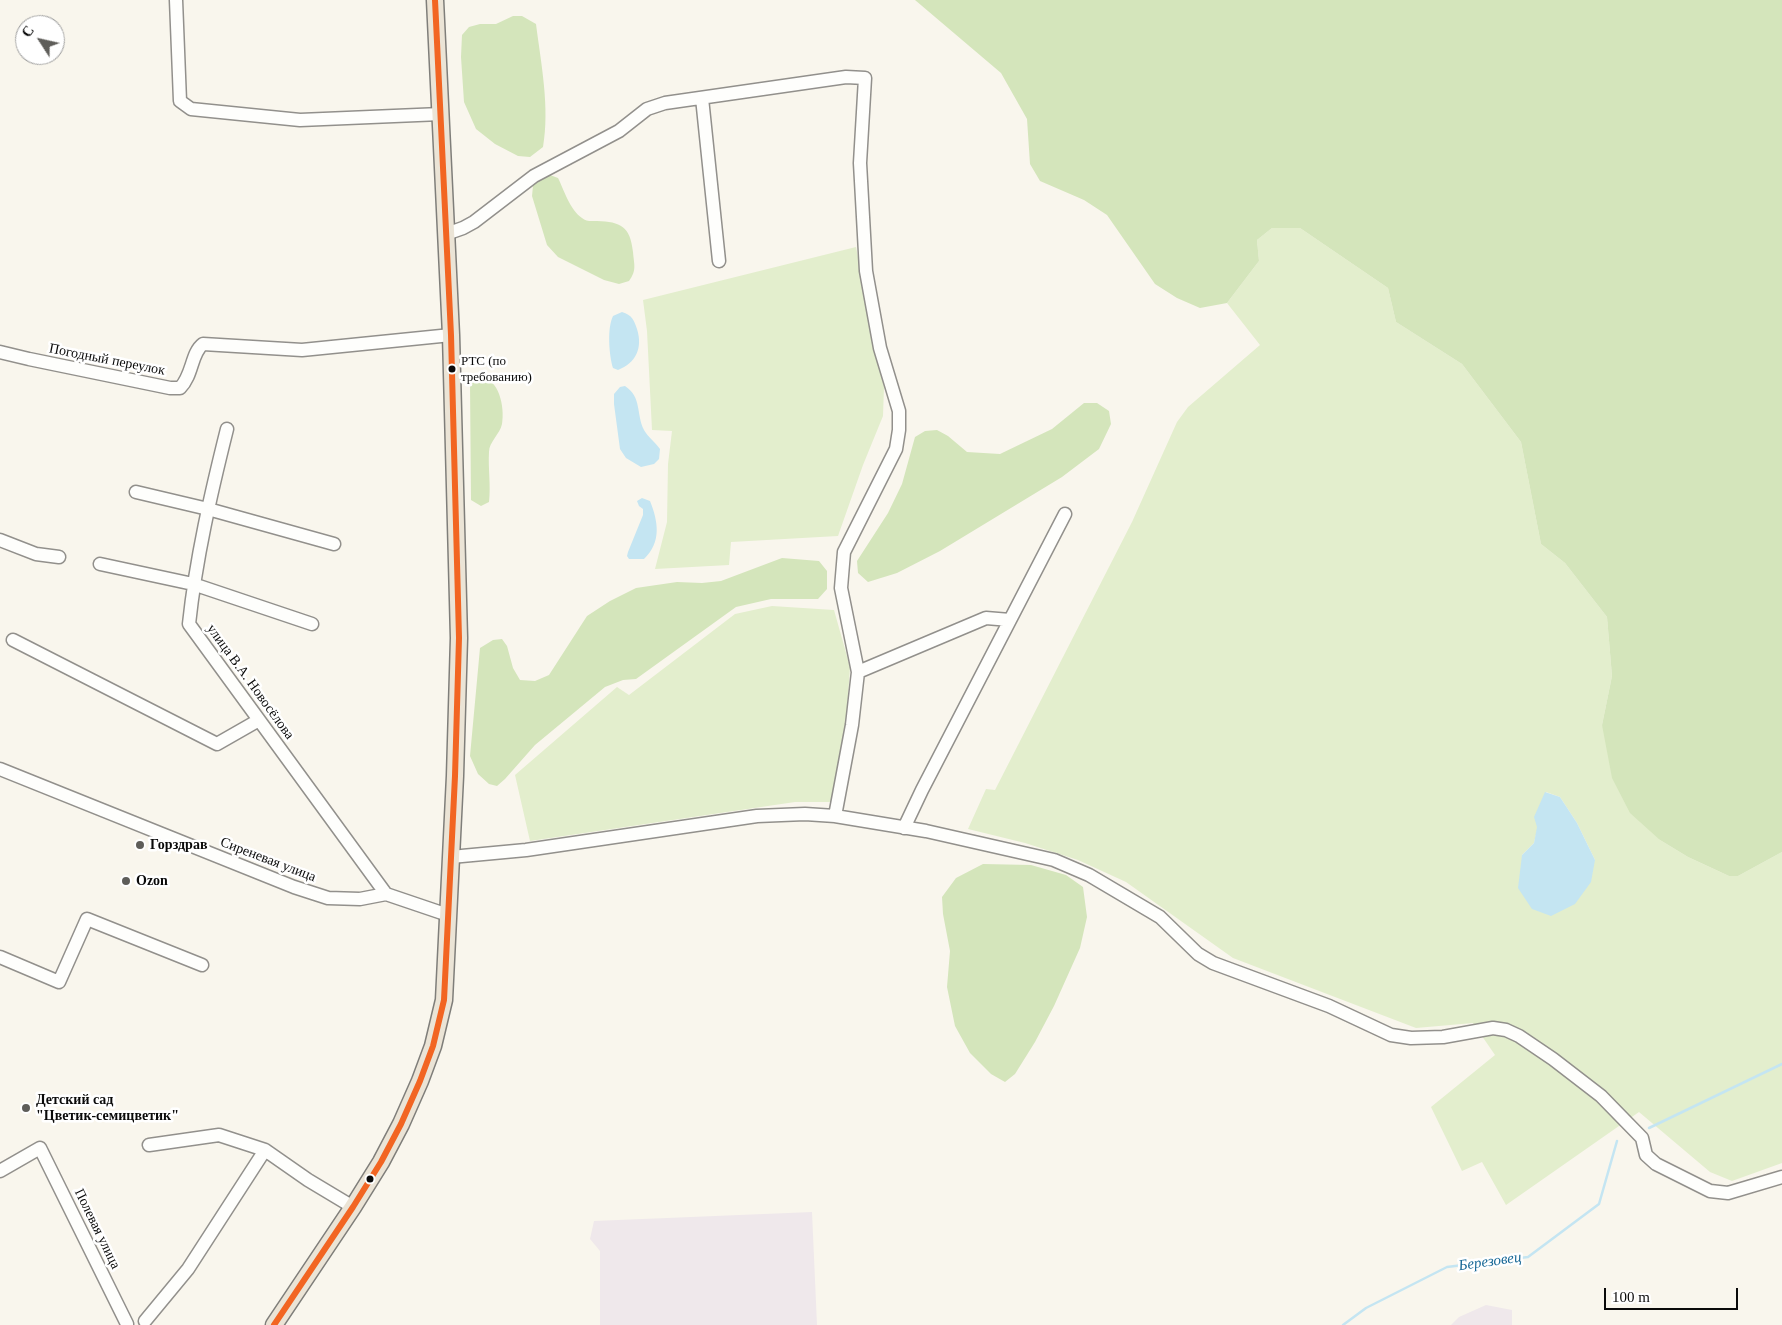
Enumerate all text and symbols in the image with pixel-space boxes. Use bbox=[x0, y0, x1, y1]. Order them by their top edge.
north arrow bbox=[15, 15, 65, 65]
text: С bbox=[19, 23, 37, 40]
street label: Погодный переулок bbox=[48, 341, 166, 379]
place label: РТС (по требованию) bbox=[461, 354, 532, 385]
marker: РТС (по требованию) bbox=[447, 364, 457, 374]
street label: улица В.А. Новосёлова bbox=[203, 621, 297, 743]
street label: Сиреневая улица bbox=[218, 834, 318, 886]
place label: Горздрав bbox=[150, 837, 207, 853]
marker: Горздрав bbox=[134, 839, 146, 851]
place label: Ozon bbox=[136, 873, 168, 889]
marker: Ozon bbox=[120, 875, 132, 887]
place label: Детский сад "Цветик-семицветик" bbox=[36, 1092, 179, 1124]
marker: Детский сад "Цветик-семицветик" bbox=[20, 1102, 32, 1114]
unlabelled marker bbox=[365, 1174, 375, 1184]
street label: Полевая улица bbox=[70, 1186, 124, 1272]
water label: Березовец bbox=[1457, 1249, 1523, 1275]
scale bar bbox=[1607, 1278, 1741, 1310]
text: 100 m bbox=[1612, 1289, 1650, 1305]

